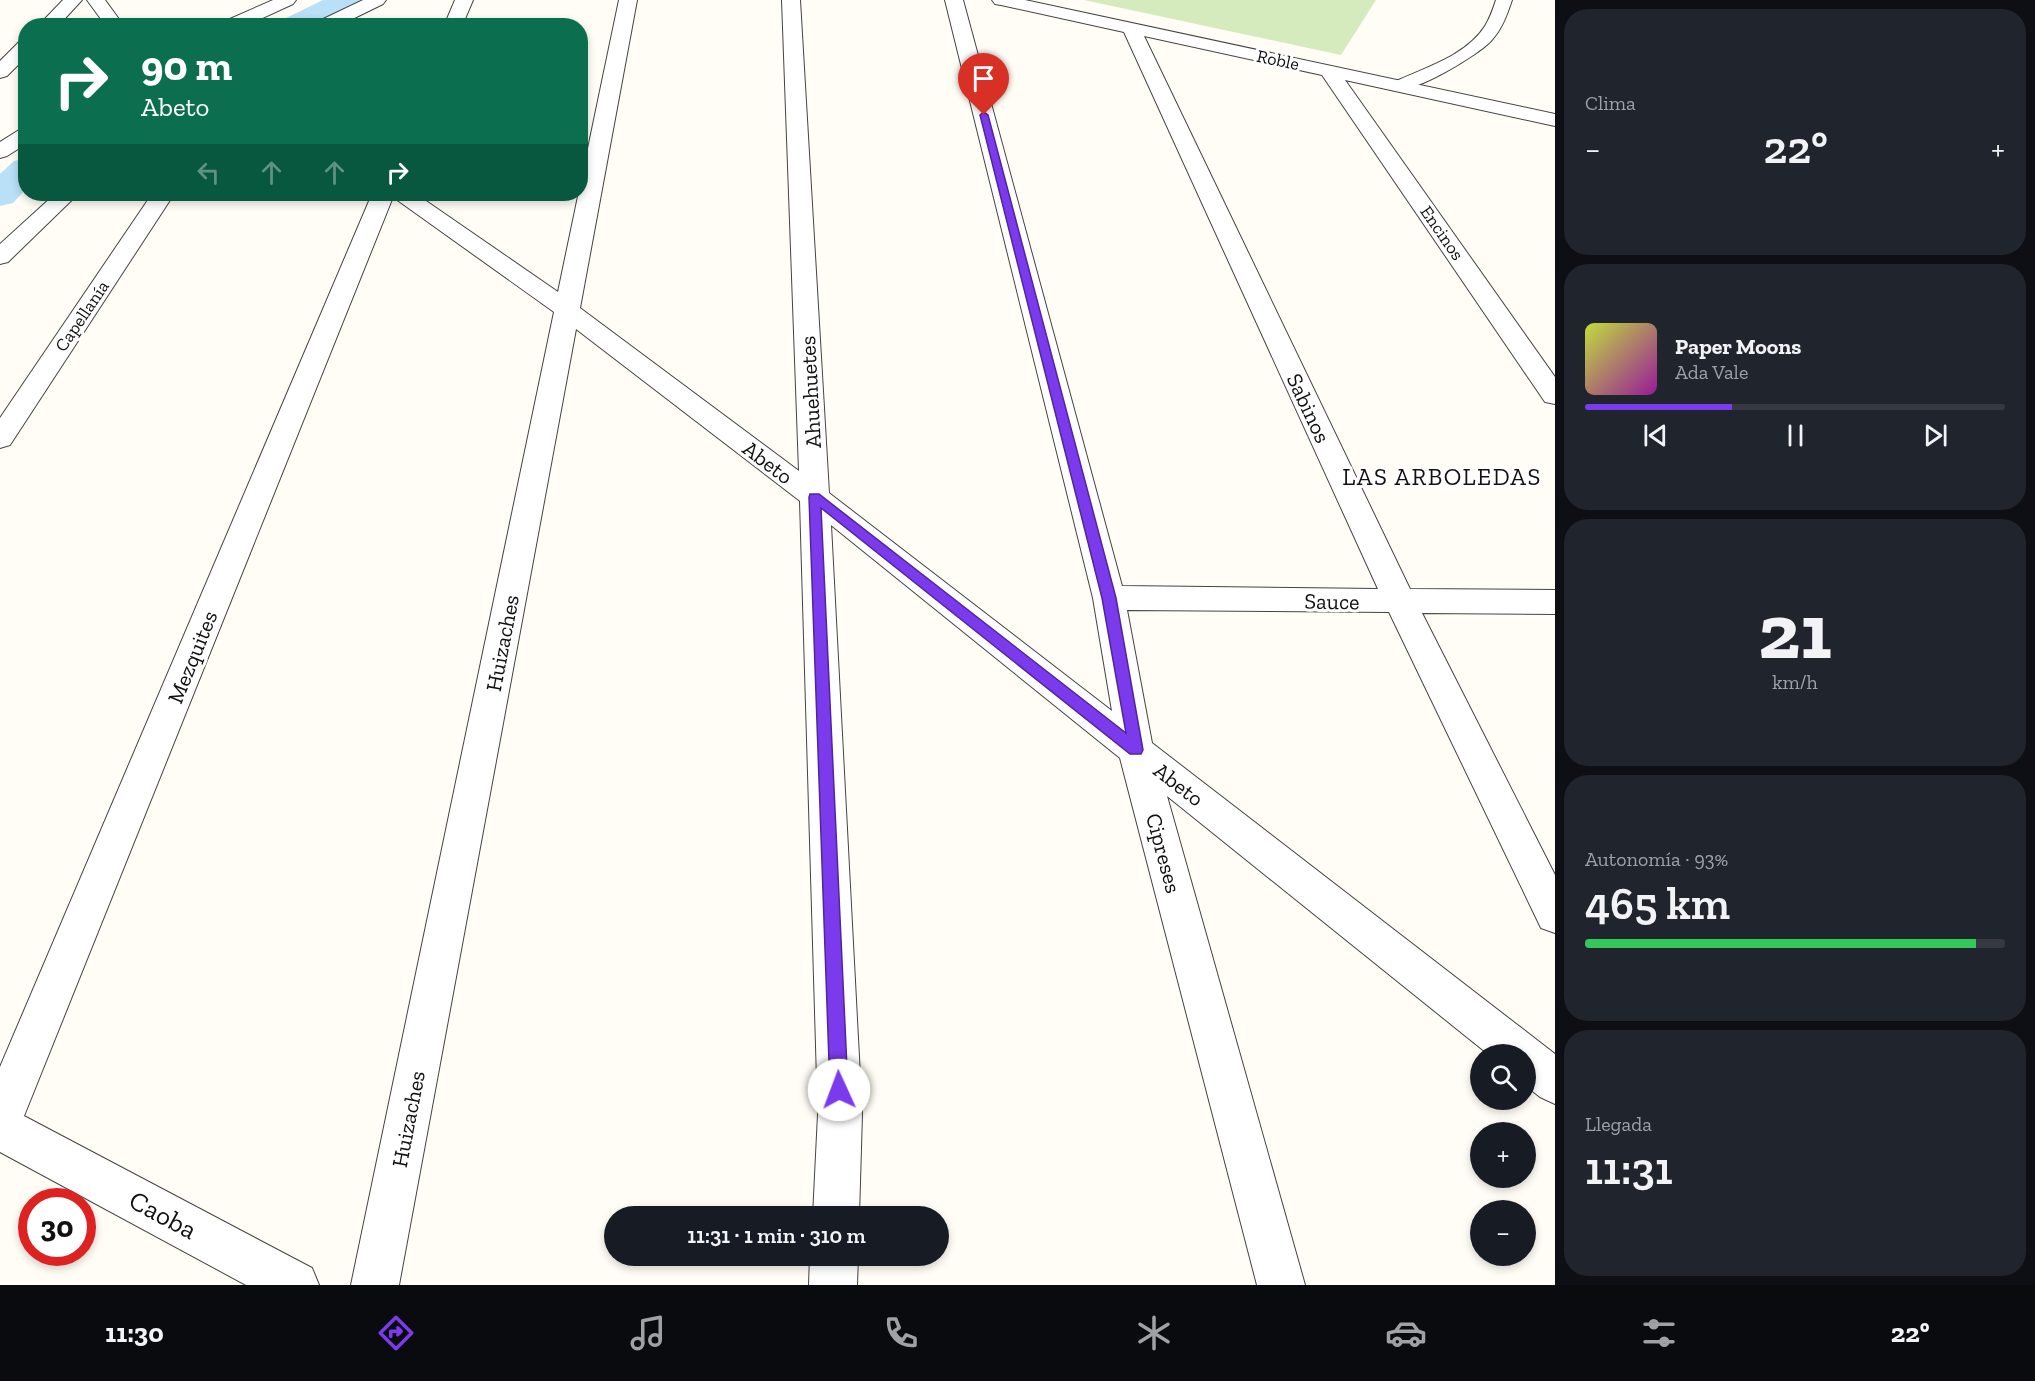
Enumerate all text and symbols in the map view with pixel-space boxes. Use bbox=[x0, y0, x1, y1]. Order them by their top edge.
text: 90 m bbox=[141, 40, 232, 91]
icon: right bbox=[42, 42, 120, 120]
street label: Roble bbox=[1255, 45, 1301, 75]
pin bbox=[958, 53, 1009, 115]
icon: arrive bbox=[967, 62, 1000, 95]
text: Abeto bbox=[141, 91, 209, 123]
text: Clima bbox=[1585, 91, 1636, 115]
text: 22° bbox=[1764, 121, 1828, 175]
text: − bbox=[1585, 129, 1600, 168]
text: + bbox=[1991, 129, 2005, 168]
icon: left bbox=[192, 156, 225, 189]
icon: ahead bbox=[255, 156, 288, 189]
icon: ahead bbox=[318, 156, 351, 189]
icon: right bbox=[381, 156, 414, 189]
street label: Encinos bbox=[1415, 201, 1469, 265]
street label: Capellanía bbox=[50, 276, 114, 356]
text: Paper Moons bbox=[1675, 333, 1801, 360]
street label: Ahuehuetes bbox=[794, 335, 827, 449]
text: Ada Vale bbox=[1675, 360, 1748, 384]
street label: Sabinos bbox=[1281, 369, 1336, 447]
icon: previous bbox=[1639, 419, 1672, 452]
icon: pause bbox=[1779, 419, 1812, 452]
icon: next bbox=[1919, 419, 1952, 452]
street label: Abeto bbox=[737, 435, 798, 490]
district label: LAS ARBOLEDAS bbox=[1342, 462, 1542, 491]
text: 21 bbox=[1758, 584, 1832, 678]
street label: Sauce bbox=[1304, 588, 1360, 615]
street label: Huizaches bbox=[480, 592, 525, 694]
street label: Mezquites bbox=[162, 607, 223, 708]
text: km/h bbox=[1772, 670, 1818, 694]
street label: Abeto bbox=[1148, 757, 1209, 812]
street label: Cipreses bbox=[1140, 810, 1187, 896]
text: Autonomía · 93% bbox=[1585, 847, 1728, 871]
text: 465 km bbox=[1585, 877, 1730, 931]
map controls bbox=[1470, 1044, 1536, 1266]
button: search bbox=[1470, 1044, 1536, 1110]
position arrow bbox=[807, 1058, 871, 1122]
street label: Huizaches bbox=[386, 1068, 431, 1170]
text: Llegada bbox=[1585, 1112, 1652, 1136]
button: + bbox=[1470, 1122, 1536, 1188]
text: 11:31 bbox=[1585, 1142, 1673, 1196]
street label: Caoba bbox=[124, 1184, 202, 1246]
speed limit sign: 30 bbox=[18, 1188, 96, 1266]
button: − bbox=[1470, 1200, 1536, 1266]
text: 11:31 · 1 min · 310 m bbox=[687, 1222, 866, 1249]
icon: directions bbox=[375, 1312, 417, 1354]
icon: music bbox=[627, 1312, 669, 1354]
icon: phone bbox=[880, 1312, 922, 1354]
icon: climate bbox=[1133, 1312, 1175, 1354]
icon: car bbox=[1385, 1312, 1427, 1354]
icon: filters bbox=[1638, 1312, 1680, 1354]
text: 11:30 bbox=[105, 1317, 164, 1349]
text: 22° bbox=[1891, 1317, 1930, 1349]

